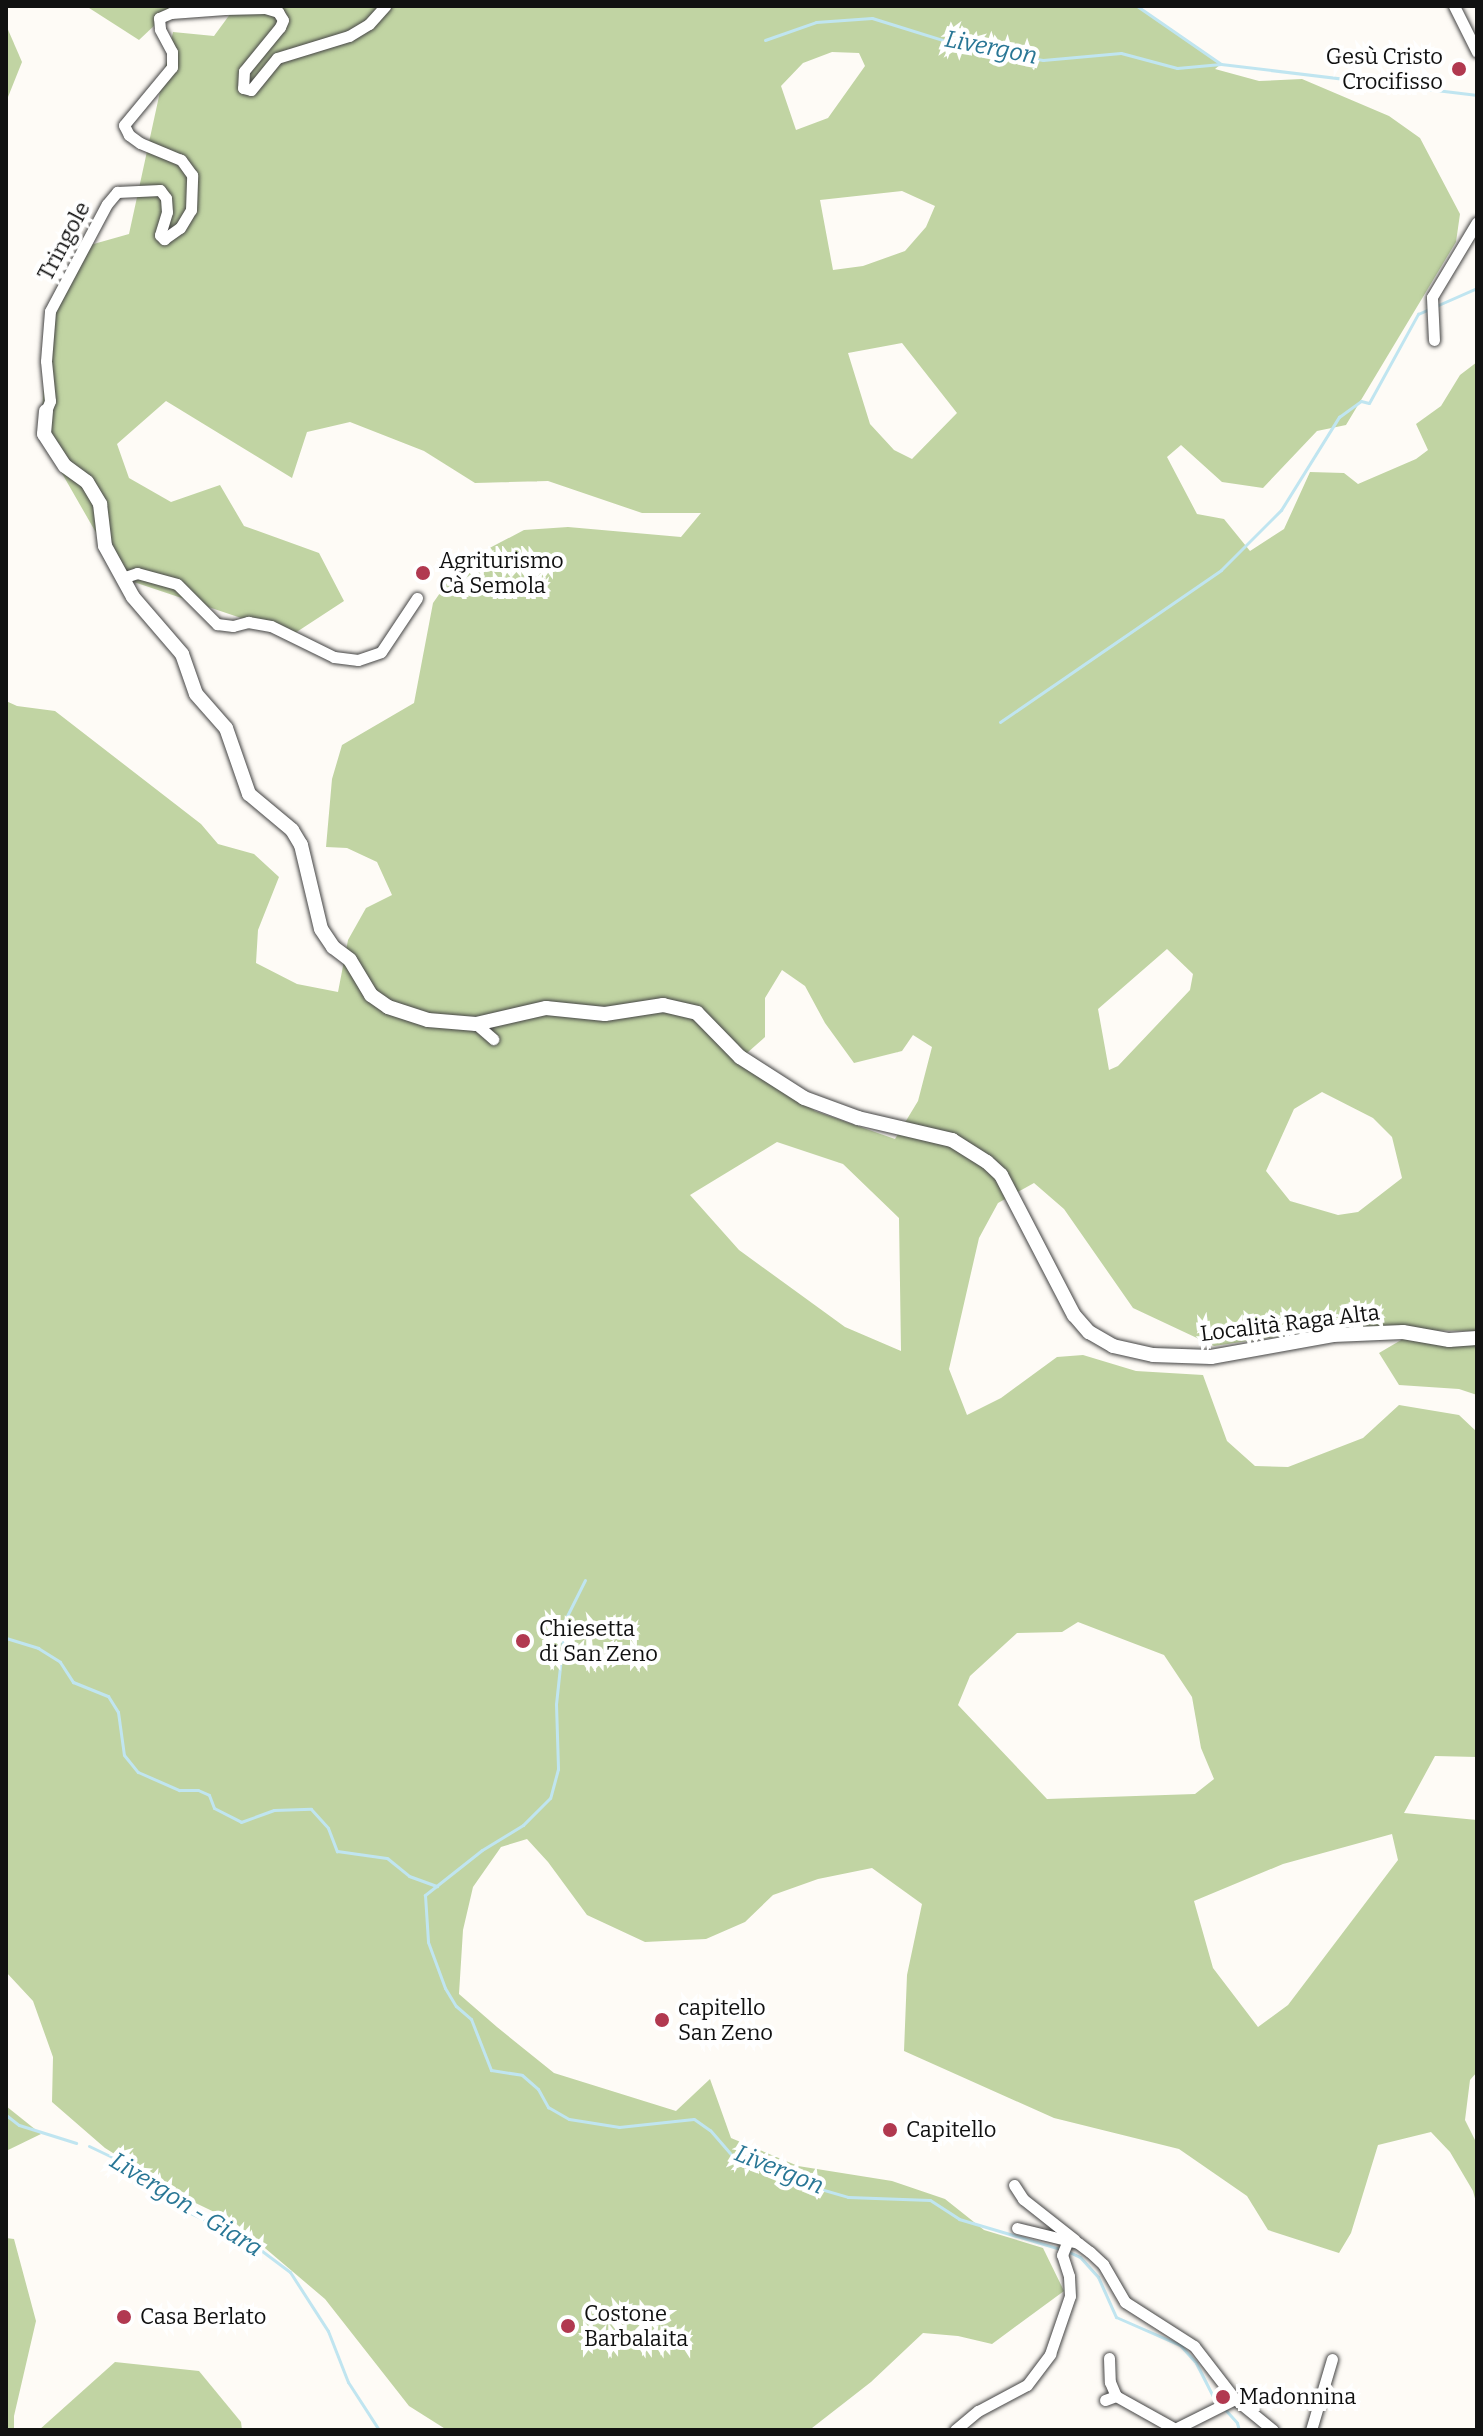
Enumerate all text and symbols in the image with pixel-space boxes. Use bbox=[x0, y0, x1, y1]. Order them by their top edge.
water label: Livergon bbox=[942, 25, 1040, 71]
place label: Gesù Cristo Crocifisso bbox=[1326, 43, 1443, 94]
marker: Gesù Cristo Crocifisso bbox=[1450, 60, 1468, 78]
street label: Tringole bbox=[32, 197, 96, 285]
place label: Agriturismo Cà Semola bbox=[439, 547, 564, 598]
marker: Agriturismo Cà Semola bbox=[414, 564, 432, 582]
street label: Località Raga Alta bbox=[1199, 1299, 1381, 1347]
place label: Chiesetta di San Zeno bbox=[539, 1615, 658, 1666]
marker: Chiesetta di San Zeno bbox=[514, 1632, 532, 1650]
place label: capitello San Zeno bbox=[678, 1994, 773, 2046]
marker: capitello San Zeno bbox=[653, 2011, 671, 2029]
place label: Capitello bbox=[906, 2117, 996, 2143]
marker: Capitello bbox=[881, 2121, 899, 2139]
water label: Livergon bbox=[730, 2139, 828, 2201]
water label: Livergon - Giara bbox=[105, 2147, 267, 2263]
place label: Costone Barbalaita bbox=[584, 2300, 688, 2352]
place label: Casa Berlato bbox=[140, 2304, 266, 2330]
marker: Casa Berlato bbox=[115, 2308, 133, 2326]
marker: Costone Barbalaita bbox=[559, 2317, 577, 2335]
place label: Madonnina bbox=[1239, 2384, 1356, 2410]
marker: Madonnina bbox=[1214, 2388, 1232, 2406]

